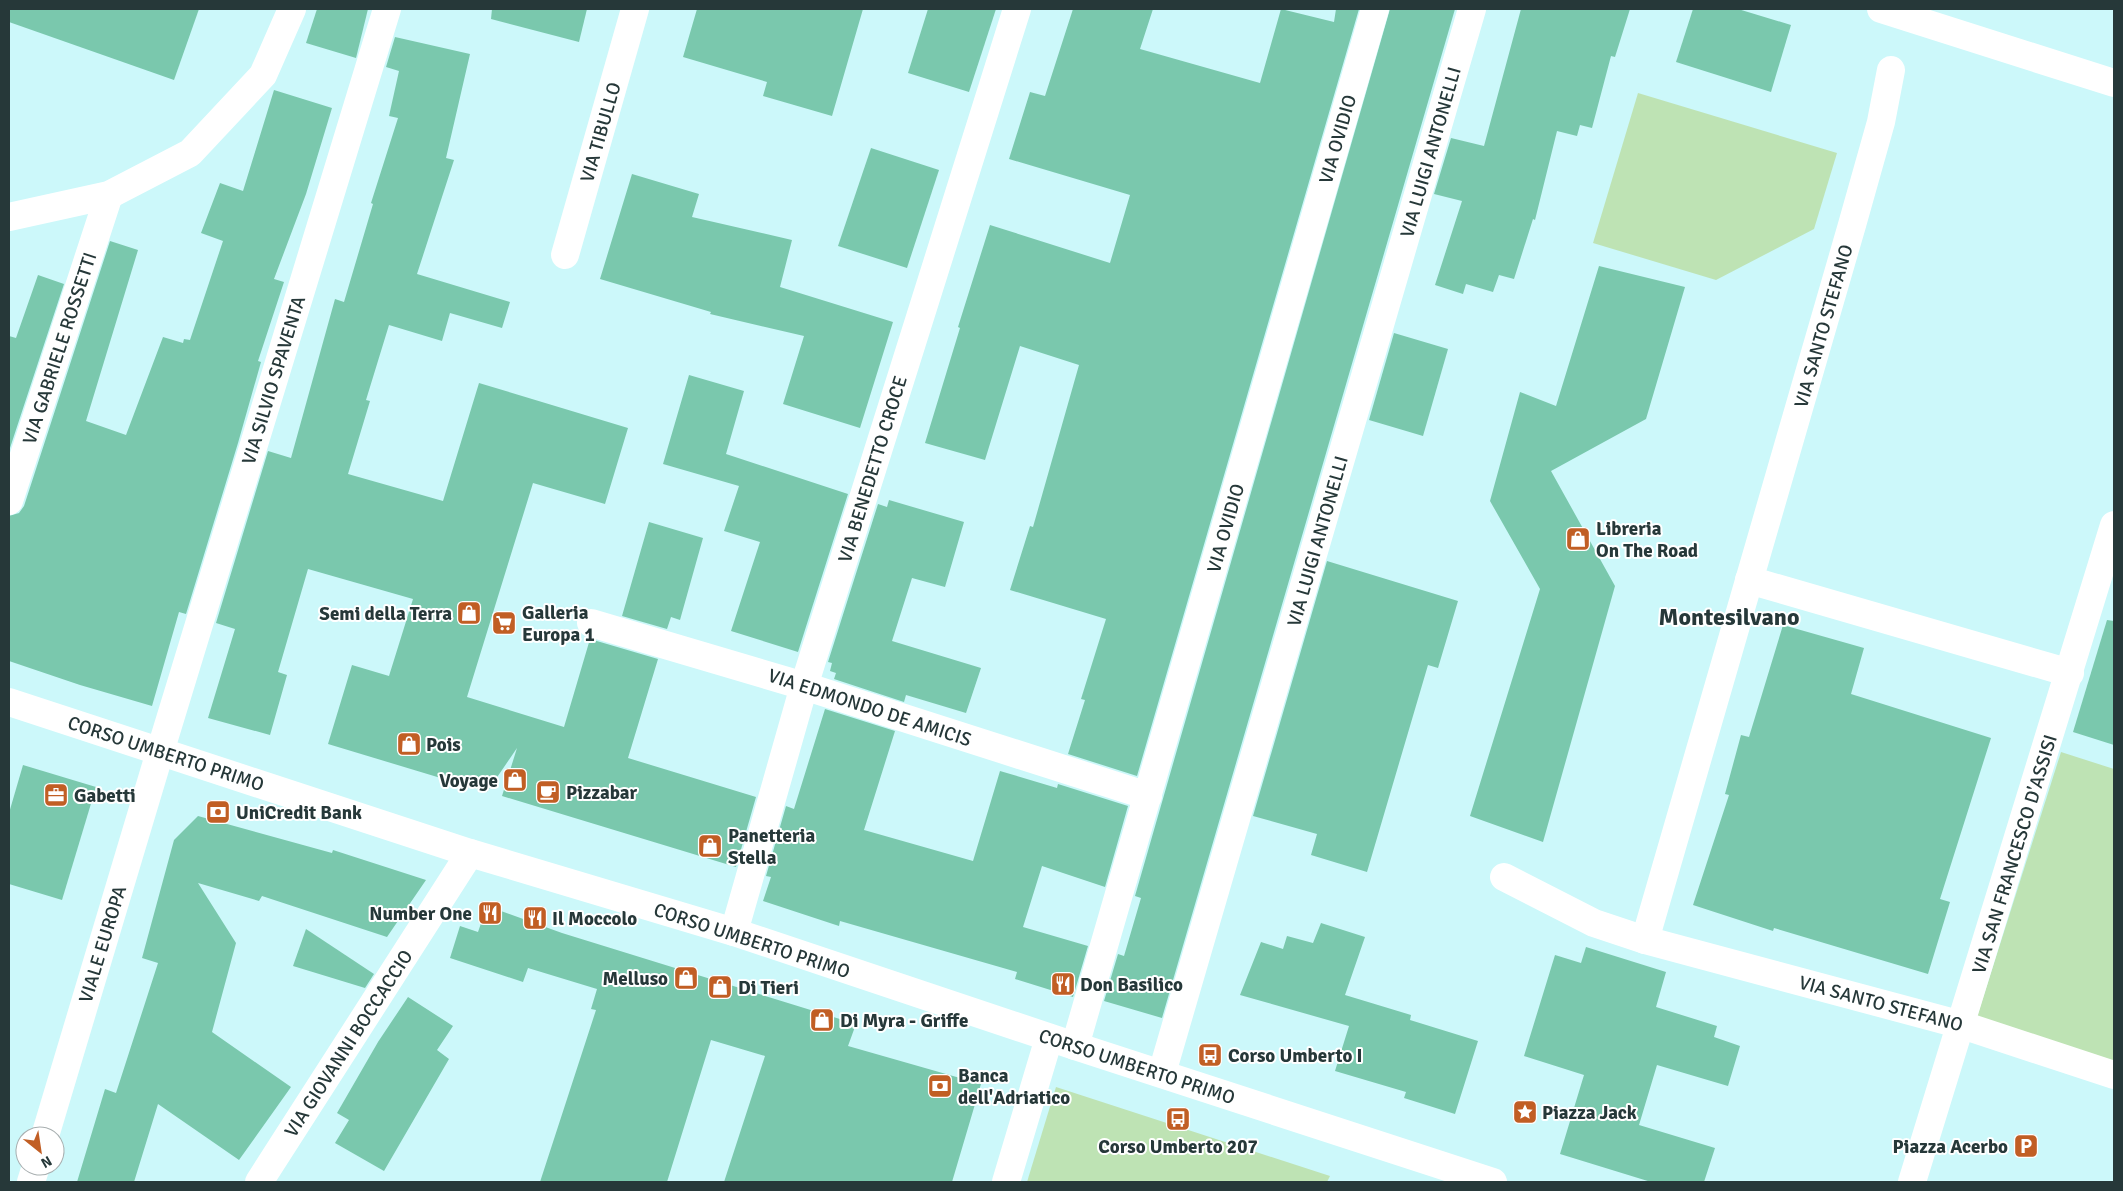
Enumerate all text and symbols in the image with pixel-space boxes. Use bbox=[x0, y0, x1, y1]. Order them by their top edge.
street label: VIA LUIGI ANTONELLI bbox=[1395, 64, 1467, 240]
street label: VIA TIBULLO bbox=[575, 79, 627, 185]
street label: VIA OVIDIO bbox=[1314, 92, 1362, 187]
street label: VIA SANTO STEFANO bbox=[1789, 242, 1859, 411]
street label: VIA GABRIELE ROSSETTI bbox=[18, 249, 102, 447]
street label: VIA SILVIO SPAVENTA bbox=[237, 293, 311, 467]
street label: VIA BENEDETTO CROCE bbox=[833, 373, 913, 566]
street label: VIA LUIGI ANTONELLI bbox=[1282, 453, 1354, 629]
street label: VIA OVIDIO bbox=[1202, 481, 1250, 576]
place label: Libreria On The Road bbox=[1596, 517, 1698, 563]
shop icon: Libreria On The Road bbox=[1565, 526, 1591, 552]
shop icon: Semi della Terra bbox=[456, 600, 482, 626]
place label: Galleria Europa 1 bbox=[522, 601, 595, 647]
place label: Semi della Terra bbox=[319, 602, 452, 626]
district label: Montesilvano bbox=[1659, 602, 1799, 632]
supermarket icon: Galleria Europa 1 bbox=[491, 610, 517, 636]
street label: VIA EDMONDO DE AMICIS bbox=[765, 664, 974, 752]
street label: CORSO UMBERTO PRIMO bbox=[65, 711, 267, 797]
shop icon: Pois bbox=[396, 731, 422, 757]
street label: VIA SAN FRANCESCO D'ASSISI bbox=[1967, 732, 2063, 977]
place label: Pois bbox=[426, 733, 461, 757]
shop icon: Voyage bbox=[502, 767, 528, 793]
place label: Voyage bbox=[439, 769, 498, 793]
cafe icon: Pizzabar bbox=[535, 779, 561, 805]
place label: Pizzabar bbox=[566, 781, 638, 805]
office icon: Gabetti bbox=[43, 782, 69, 808]
place label: Gabetti bbox=[74, 784, 136, 808]
bank icon: UniCredit Bank bbox=[205, 799, 231, 825]
place label: UniCredit Bank bbox=[236, 801, 362, 825]
place label: Panetteria Stella bbox=[728, 824, 815, 870]
shop icon: Panetteria Stella bbox=[697, 833, 723, 859]
street label: VIALE EUROPA bbox=[74, 883, 132, 1006]
street label: CORSO UMBERTO PRIMO bbox=[651, 898, 853, 984]
restaurant icon: Number One bbox=[477, 900, 503, 926]
place label: Number One bbox=[369, 902, 472, 926]
restaurant icon: Il Moccolo bbox=[522, 905, 548, 931]
place label: Il Moccolo bbox=[552, 907, 637, 931]
street label: VIA GIOVANNI BOCCACCIO bbox=[279, 945, 418, 1142]
shop icon: Melluso bbox=[673, 965, 699, 991]
place label: Melluso bbox=[603, 967, 668, 991]
restaurant icon: Don Basilico bbox=[1050, 971, 1076, 997]
street label: VIA SANTO STEFANO bbox=[1796, 971, 1965, 1037]
place label: Don Basilico bbox=[1080, 973, 1183, 997]
shop icon: Di Tieri bbox=[707, 974, 733, 1000]
place label: Di Tieri bbox=[738, 976, 799, 1000]
shop icon: Di Myra - Griffe bbox=[809, 1007, 835, 1033]
place label: Di Myra - Griffe bbox=[840, 1009, 968, 1033]
street label: CORSO UMBERTO PRIMO bbox=[1036, 1024, 1238, 1110]
bus stop icon: Corso Umberto I bbox=[1197, 1042, 1223, 1068]
place label: Corso Umberto I bbox=[1228, 1044, 1363, 1068]
place label: Banca dell'Adriatico bbox=[958, 1064, 1070, 1110]
bank icon: Banca dell'Adriatico bbox=[927, 1073, 953, 1099]
place icon: Piazza Jack bbox=[1512, 1099, 1538, 1125]
place label: Piazza Jack bbox=[1542, 1101, 1637, 1125]
bus stop icon: Corso Umberto 207 bbox=[1165, 1106, 1191, 1132]
north arrow bbox=[15, 1126, 65, 1176]
parking icon: Piazza Acerbo bbox=[2013, 1133, 2039, 1159]
place label: Corso Umberto 207 bbox=[1098, 1135, 1258, 1159]
place label: Piazza Acerbo bbox=[1893, 1135, 2008, 1159]
text: N bbox=[38, 1152, 55, 1172]

